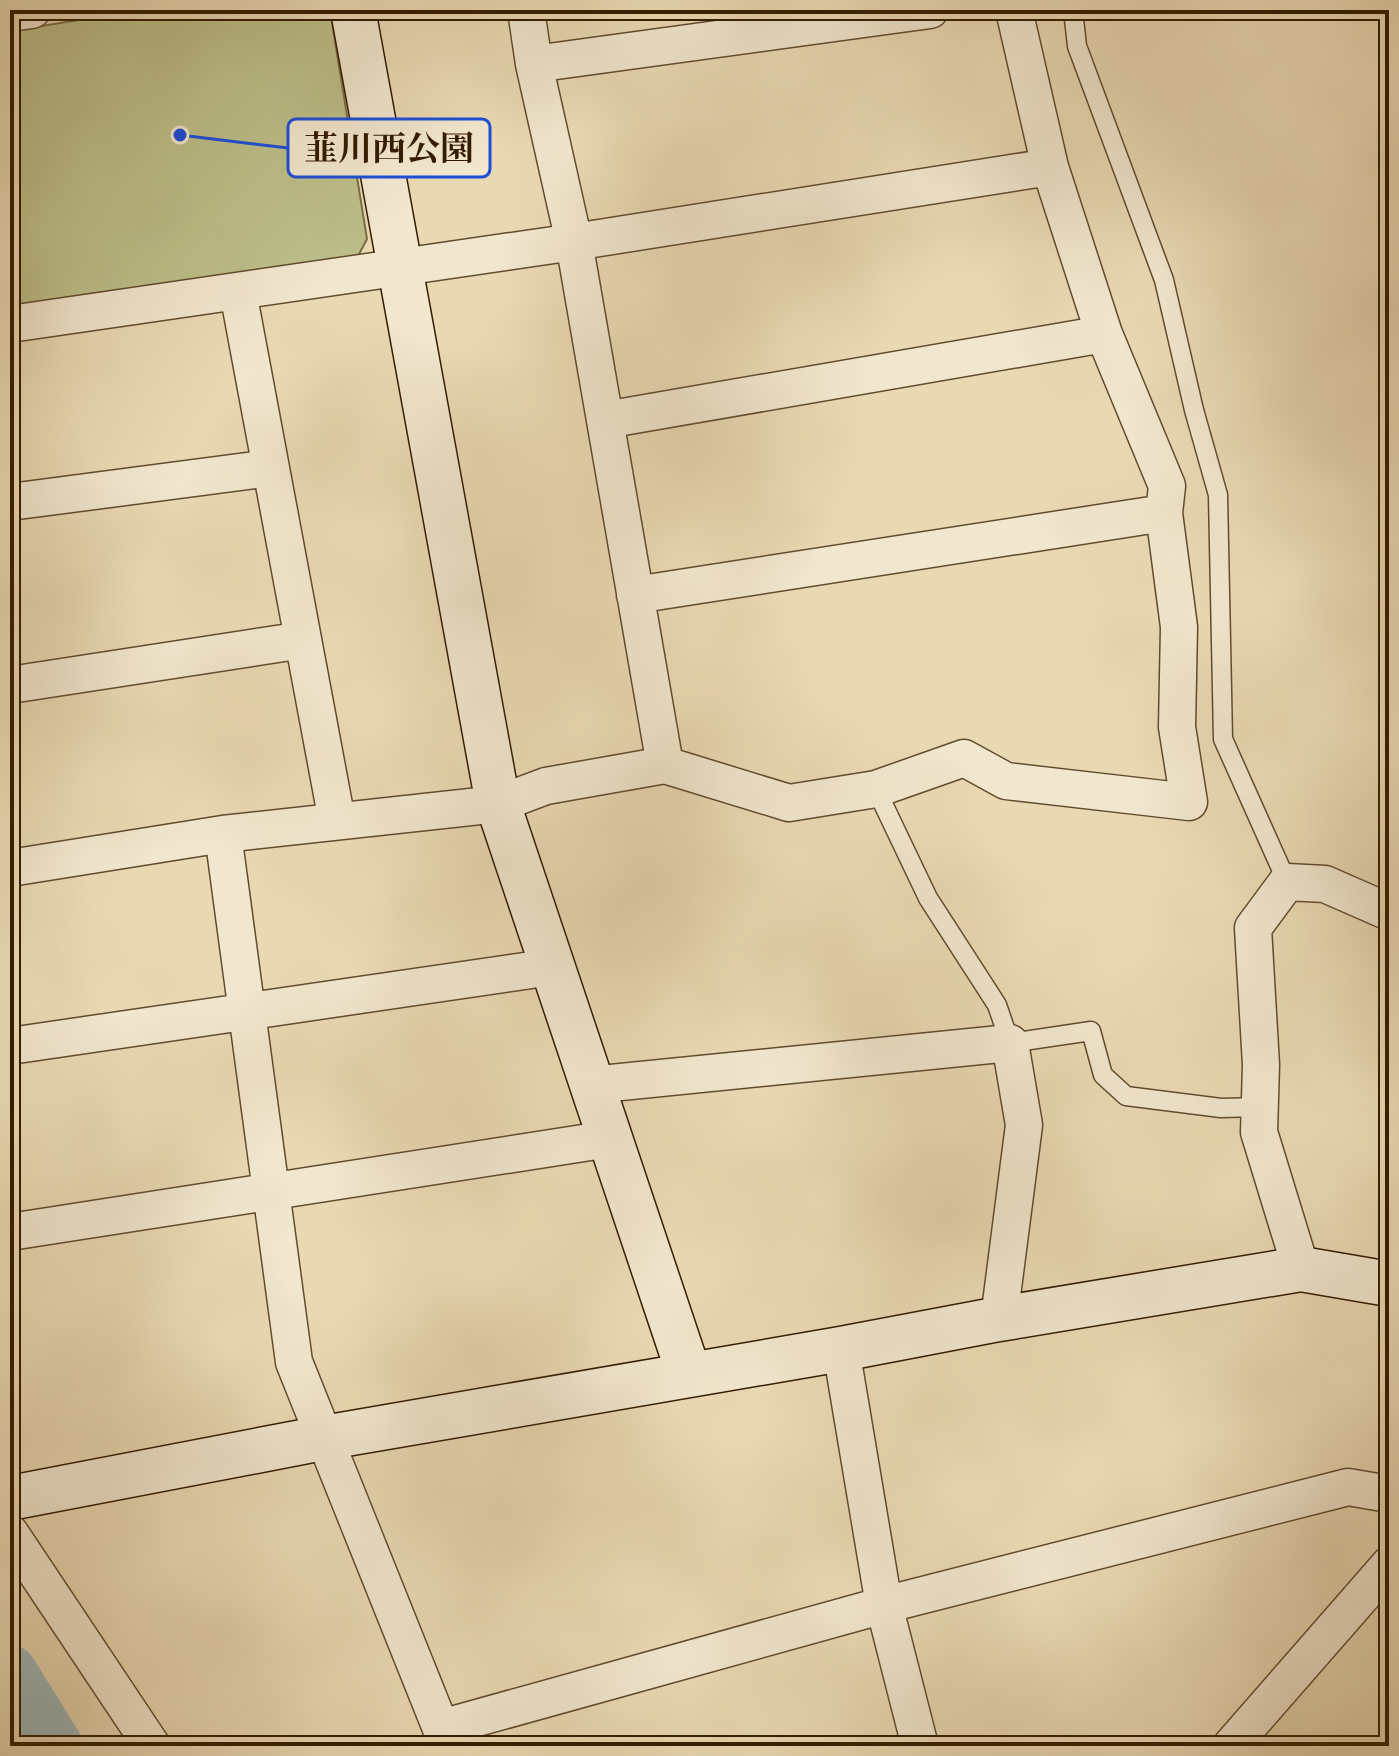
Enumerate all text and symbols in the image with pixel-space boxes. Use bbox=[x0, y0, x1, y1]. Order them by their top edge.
callout: 韮川西公園 bbox=[288, 119, 490, 177]
text: 韮川西公園 bbox=[304, 128, 474, 169]

